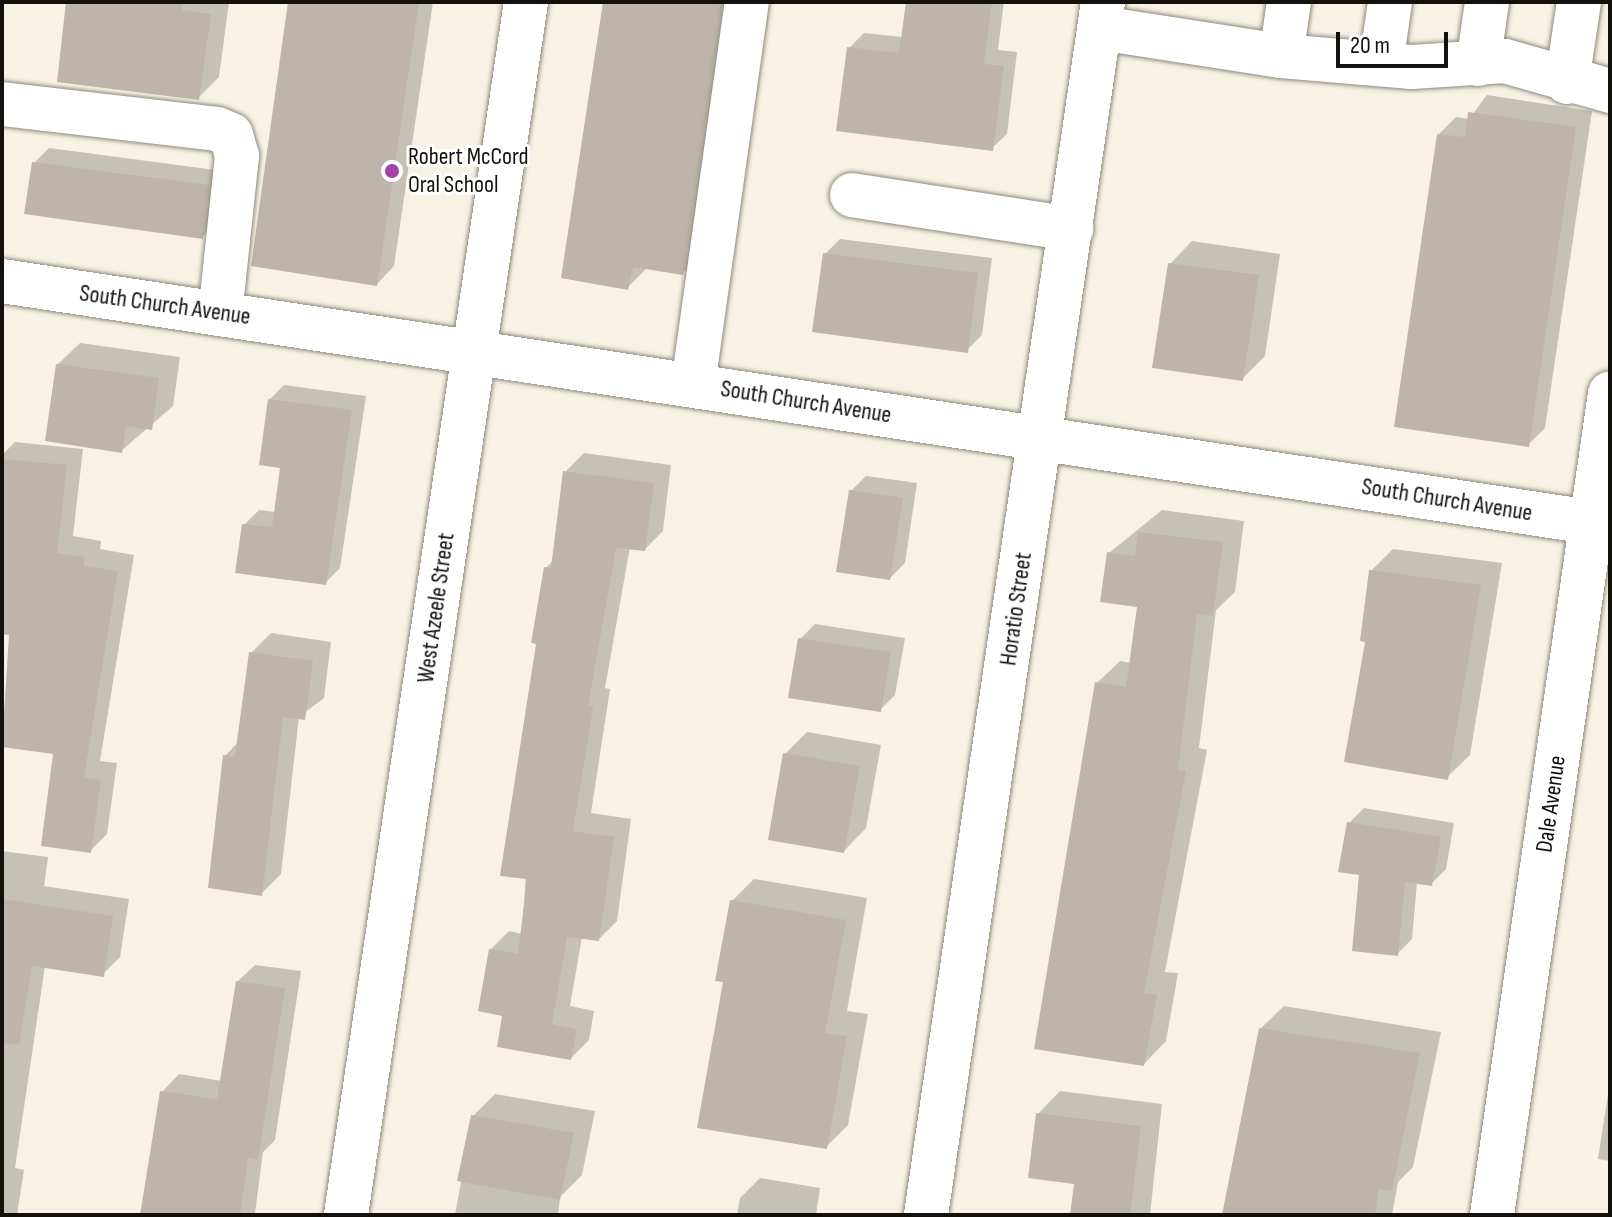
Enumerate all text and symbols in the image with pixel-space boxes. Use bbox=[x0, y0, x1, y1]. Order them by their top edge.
scale bar bbox=[1340, 16, 1452, 66]
text: 20 m bbox=[1350, 31, 1390, 60]
place label: Robert McCord Oral School bbox=[408, 143, 528, 199]
marker: Robert McCord Oral School bbox=[383, 162, 401, 180]
street label: South Church Avenue bbox=[78, 279, 252, 331]
street label: South Church Avenue bbox=[719, 374, 893, 430]
street label: South Church Avenue bbox=[1360, 472, 1534, 528]
street label: West Azeele Street bbox=[411, 531, 461, 685]
street label: Horatio Street bbox=[994, 551, 1038, 667]
street label: Dale Avenue bbox=[1530, 754, 1572, 854]

